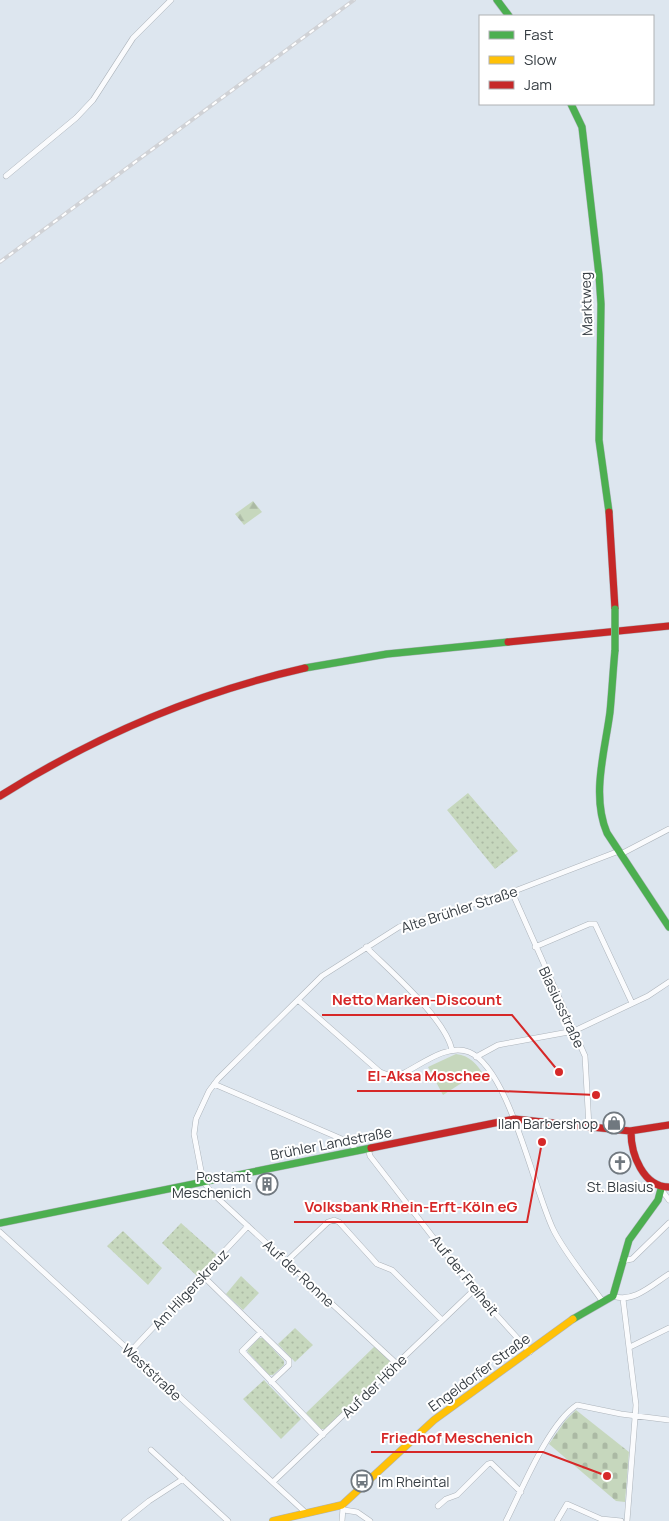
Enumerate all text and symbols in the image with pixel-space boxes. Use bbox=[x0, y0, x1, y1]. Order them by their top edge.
legend bbox=[479, 15, 654, 105]
text: Fast bbox=[524, 24, 553, 45]
text: Slow bbox=[524, 49, 557, 70]
text: Jam bbox=[524, 74, 552, 95]
street label: Marktweg bbox=[575, 272, 597, 336]
street label: Alte Brühler Straße bbox=[398, 881, 520, 937]
street label: Blasiusstraße bbox=[535, 963, 589, 1051]
callout: Netto Marken-Discount bbox=[322, 985, 512, 1015]
text: Netto Marken-Discount bbox=[332, 989, 502, 1010]
callout: El-Aksa Moschee bbox=[357, 1061, 500, 1091]
text: El-Aksa Moschee bbox=[368, 1065, 490, 1086]
shop icon: Ilan Barbershop bbox=[602, 1111, 626, 1135]
place label: Ilan Barbershop bbox=[498, 1114, 598, 1133]
street label: Brühler Landstraße bbox=[269, 1122, 393, 1164]
church icon: St. Blasius bbox=[608, 1151, 632, 1175]
place label: Postamt Meschenich bbox=[172, 1167, 251, 1202]
building icon: Postamt Meschenich bbox=[255, 1172, 279, 1196]
place label: St. Blasius bbox=[587, 1177, 653, 1196]
callout: Volksbank Rhein-Erft-Köln eG bbox=[294, 1192, 527, 1222]
text: Volksbank Rhein-Erft-Köln eG bbox=[305, 1196, 517, 1217]
street label: Auf der Freiheit bbox=[427, 1231, 503, 1319]
street label: Auf der Ronne bbox=[259, 1235, 339, 1311]
street label: Am Hilgerskreuz bbox=[148, 1244, 232, 1334]
street label: Engeldorfer Straße bbox=[424, 1329, 534, 1415]
street label: Weststraße bbox=[118, 1339, 186, 1405]
street label: Auf der Höhe bbox=[337, 1350, 411, 1422]
callout: Friedhof Meschenich bbox=[371, 1422, 543, 1452]
text: Friedhof Meschenich bbox=[381, 1427, 533, 1448]
bus stop icon: Im Rheintal bbox=[350, 1469, 374, 1493]
place label: Im Rheintal bbox=[378, 1472, 450, 1491]

